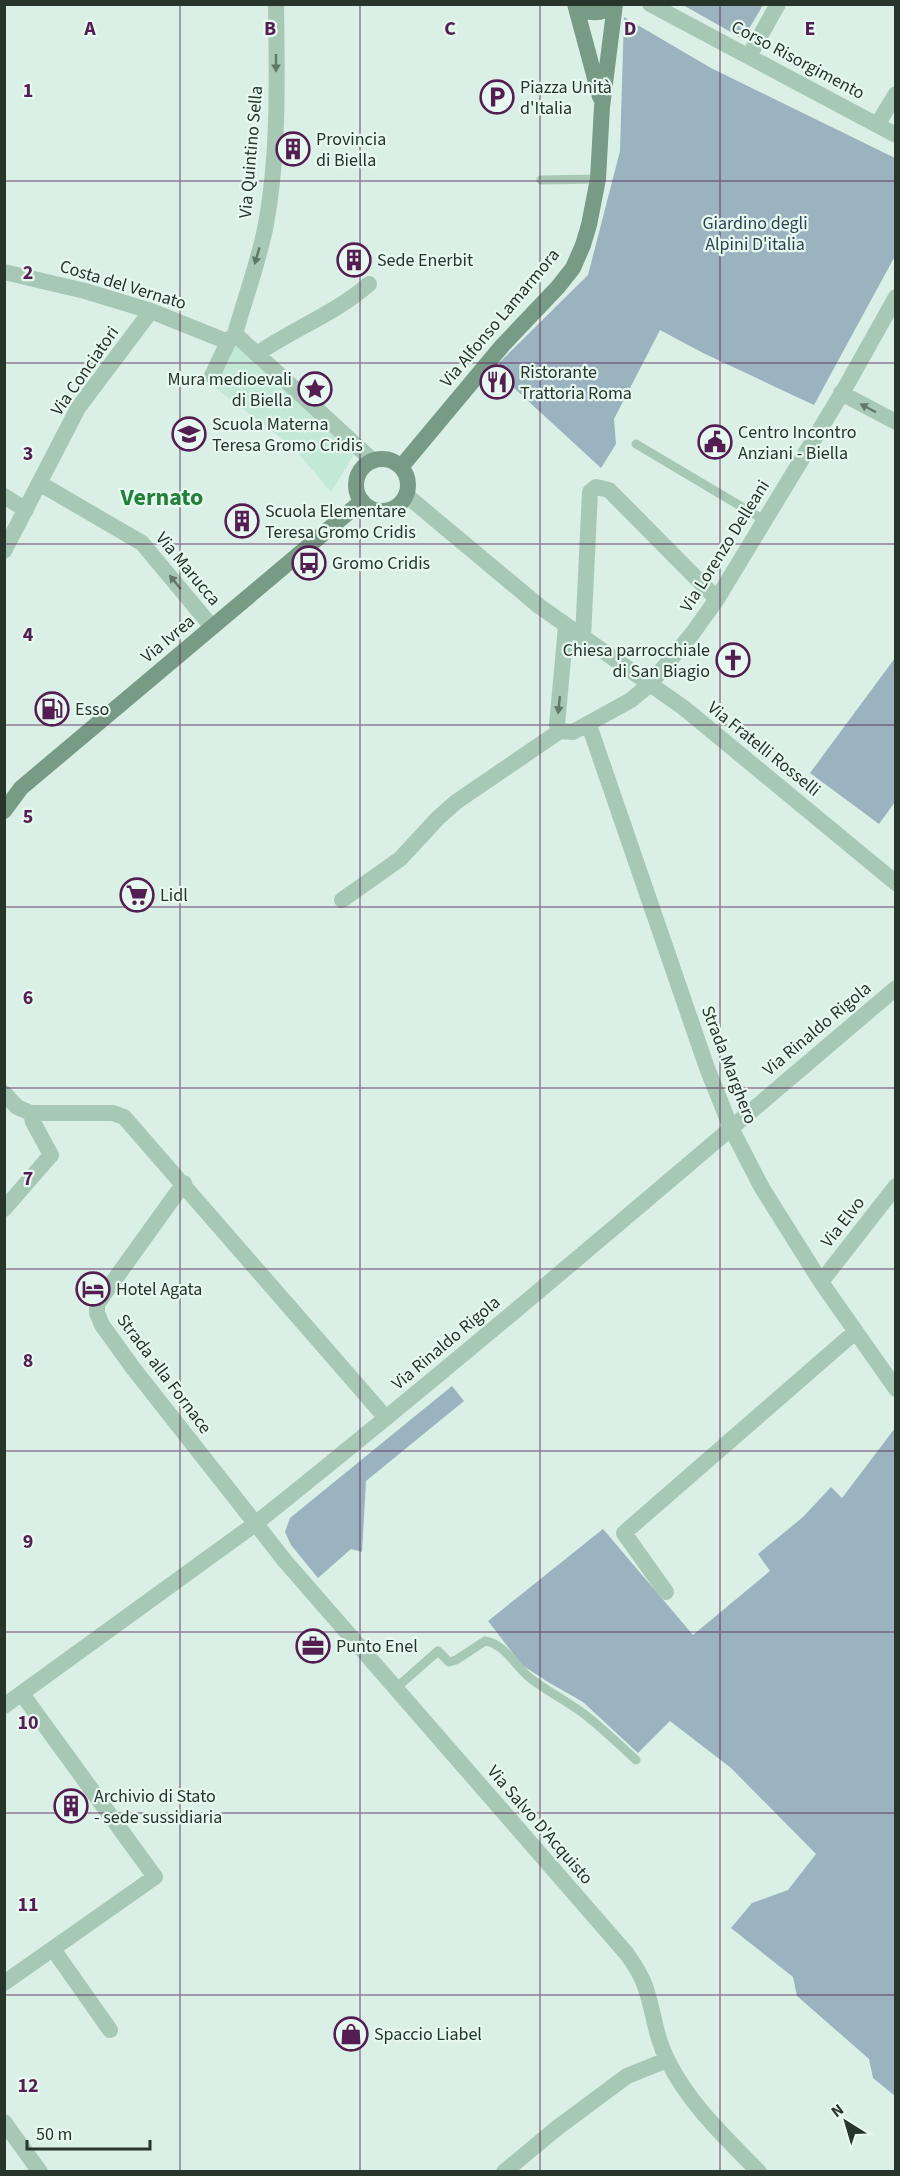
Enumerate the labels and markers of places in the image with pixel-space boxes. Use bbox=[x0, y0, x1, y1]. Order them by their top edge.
place label: Piazza Unità d'Italia bbox=[520, 75, 612, 121]
parking icon: Piazza Unità d'Italia bbox=[479, 79, 515, 115]
place label: Provincia di Biella bbox=[316, 127, 386, 173]
building icon: Provincia di Biella bbox=[275, 131, 311, 167]
building icon: Sede Enerbit bbox=[336, 242, 372, 278]
place label: Sede Enerbit bbox=[377, 248, 473, 273]
place label: Ristorante Trattoria Roma bbox=[520, 360, 632, 406]
restaurant icon: Ristorante Trattoria Roma bbox=[479, 364, 515, 400]
place label: Mura medioevali di Biella bbox=[167, 367, 292, 413]
place icon: Mura medioevali di Biella bbox=[297, 371, 333, 407]
place label: Scuola Materna Teresa Gromo Cridis bbox=[212, 412, 363, 458]
school or university icon: Scuola Materna Teresa Gromo Cridis bbox=[171, 416, 207, 452]
place label: Centro Incontro Anziani - Biella bbox=[738, 420, 856, 466]
public building icon: Centro Incontro Anziani - Biella bbox=[697, 424, 733, 460]
place label: Scuola Elementare Teresa Gromo Cridis bbox=[265, 499, 416, 545]
building icon: Scuola Elementare Teresa Gromo Cridis bbox=[224, 503, 260, 539]
bus stop icon: Gromo Cridis bbox=[291, 545, 327, 581]
place label: Gromo Cridis bbox=[332, 551, 430, 576]
place label: Chiesa parrocchiale di San Biagio bbox=[563, 638, 710, 684]
church icon: Chiesa parrocchiale di San Biagio bbox=[715, 642, 751, 678]
fuel station icon: Esso bbox=[34, 691, 70, 727]
place label: Esso bbox=[75, 697, 109, 722]
supermarket icon: Lidl bbox=[119, 877, 155, 913]
place label: Lidl bbox=[160, 883, 188, 908]
hotel icon: Hotel Agata bbox=[75, 1271, 111, 1307]
place label: Hotel Agata bbox=[116, 1277, 202, 1302]
office icon: Punto Enel bbox=[295, 1628, 331, 1664]
place label: Punto Enel bbox=[336, 1634, 418, 1659]
place label: Archivio di Stato - sede sussidiaria bbox=[94, 1784, 222, 1830]
building icon: Archivio di Stato - sede sussidiaria bbox=[53, 1788, 89, 1824]
shop icon: Spaccio Liabel bbox=[333, 2016, 369, 2052]
place label: Spaccio Liabel bbox=[374, 2022, 482, 2047]

